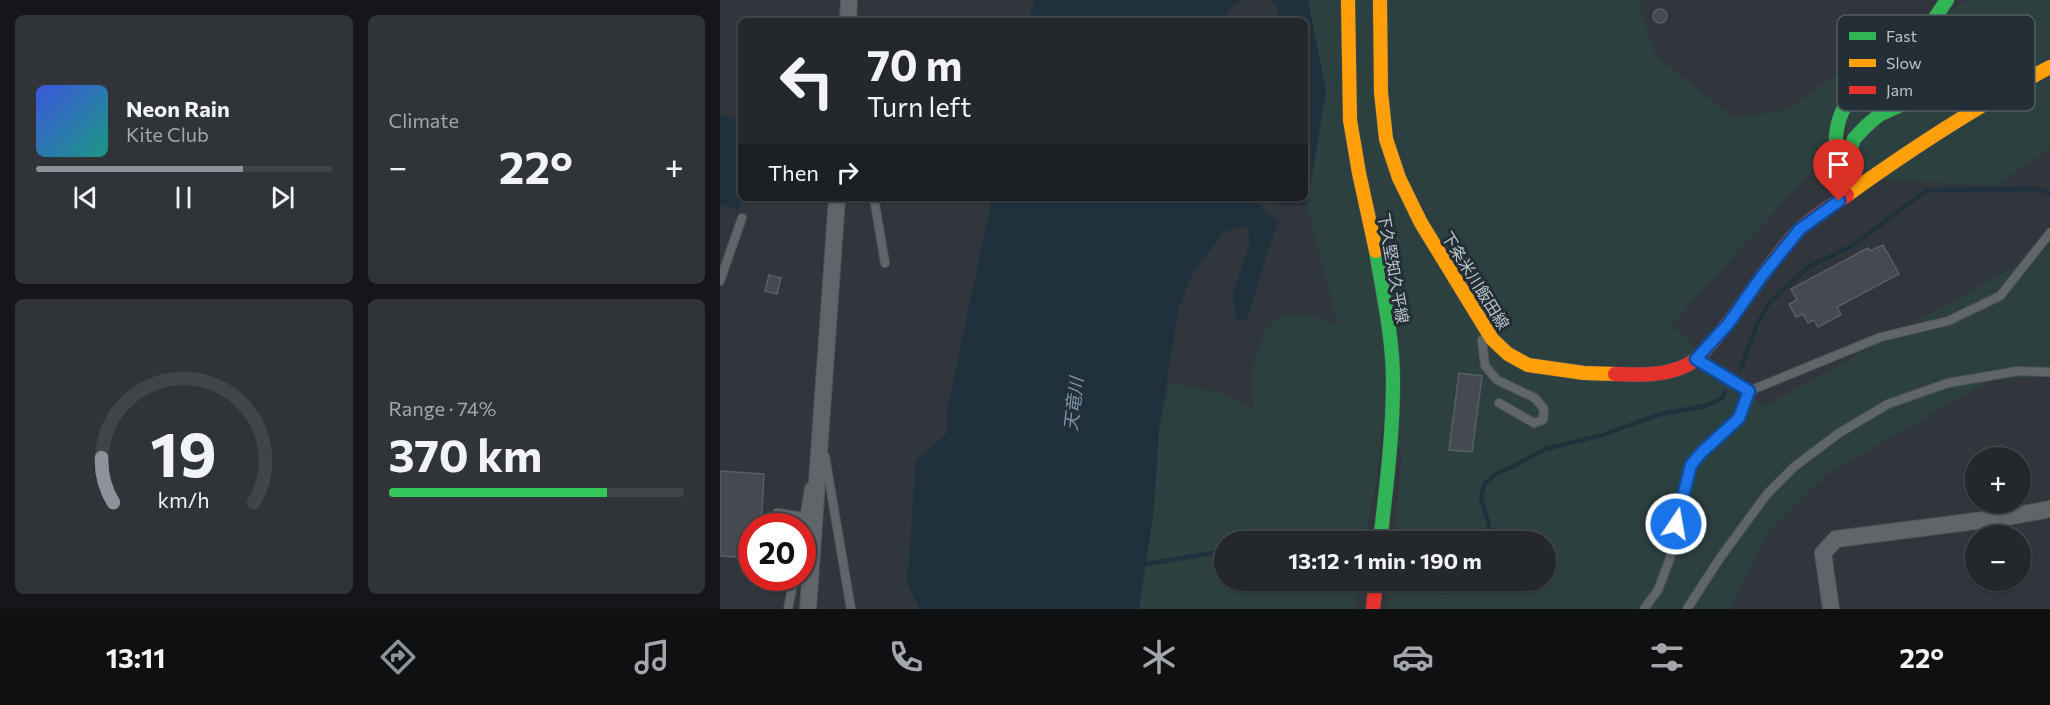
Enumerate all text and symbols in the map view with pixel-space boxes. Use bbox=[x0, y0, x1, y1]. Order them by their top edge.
legend bbox=[1837, 15, 2035, 111]
text: Fast bbox=[1886, 26, 1917, 45]
text: 70 m bbox=[867, 38, 962, 90]
icon: left bbox=[768, 42, 846, 120]
text: Slow bbox=[1886, 53, 1922, 72]
text: Jam bbox=[1886, 80, 1913, 99]
text: Turn left bbox=[867, 90, 971, 123]
text: Neon Rain bbox=[126, 95, 230, 122]
text: Climate bbox=[389, 108, 459, 132]
text: Kite Club bbox=[126, 122, 209, 146]
text: 22° bbox=[499, 138, 573, 193]
pin bbox=[1813, 139, 1864, 201]
text: − bbox=[389, 145, 407, 186]
text: + bbox=[665, 145, 684, 186]
icon: arrive bbox=[1822, 148, 1855, 181]
icon: right bbox=[831, 156, 864, 189]
text: Then bbox=[768, 159, 819, 186]
icon: previous bbox=[69, 181, 102, 214]
icon: pause bbox=[167, 181, 200, 214]
icon: next bbox=[266, 181, 299, 214]
street label: 下久堅知久平線 bbox=[1375, 211, 1413, 325]
street label: 下条米川飯田線 bbox=[1438, 227, 1514, 333]
water label: 天竜川 bbox=[1059, 374, 1087, 432]
text: Range · 74% bbox=[389, 396, 496, 420]
text: 19 bbox=[150, 414, 217, 490]
text: 370 km bbox=[389, 426, 542, 481]
map controls bbox=[1965, 447, 2031, 591]
button: + bbox=[1965, 447, 2031, 513]
text: km/h bbox=[158, 487, 210, 513]
position arrow bbox=[1644, 492, 1708, 556]
speed limit sign: 20 bbox=[738, 513, 816, 591]
button: − bbox=[1965, 525, 2031, 591]
text: 13:12 · 1 min · 190 m bbox=[1288, 547, 1482, 574]
icon: directions bbox=[377, 636, 419, 678]
icon: music bbox=[631, 636, 673, 678]
icon: phone bbox=[885, 636, 927, 678]
icon: climate bbox=[1138, 636, 1180, 678]
icon: car bbox=[1392, 636, 1434, 678]
icon: filters bbox=[1646, 636, 1688, 678]
text: 13:11 bbox=[106, 641, 165, 674]
text: 22° bbox=[1900, 641, 1944, 674]

